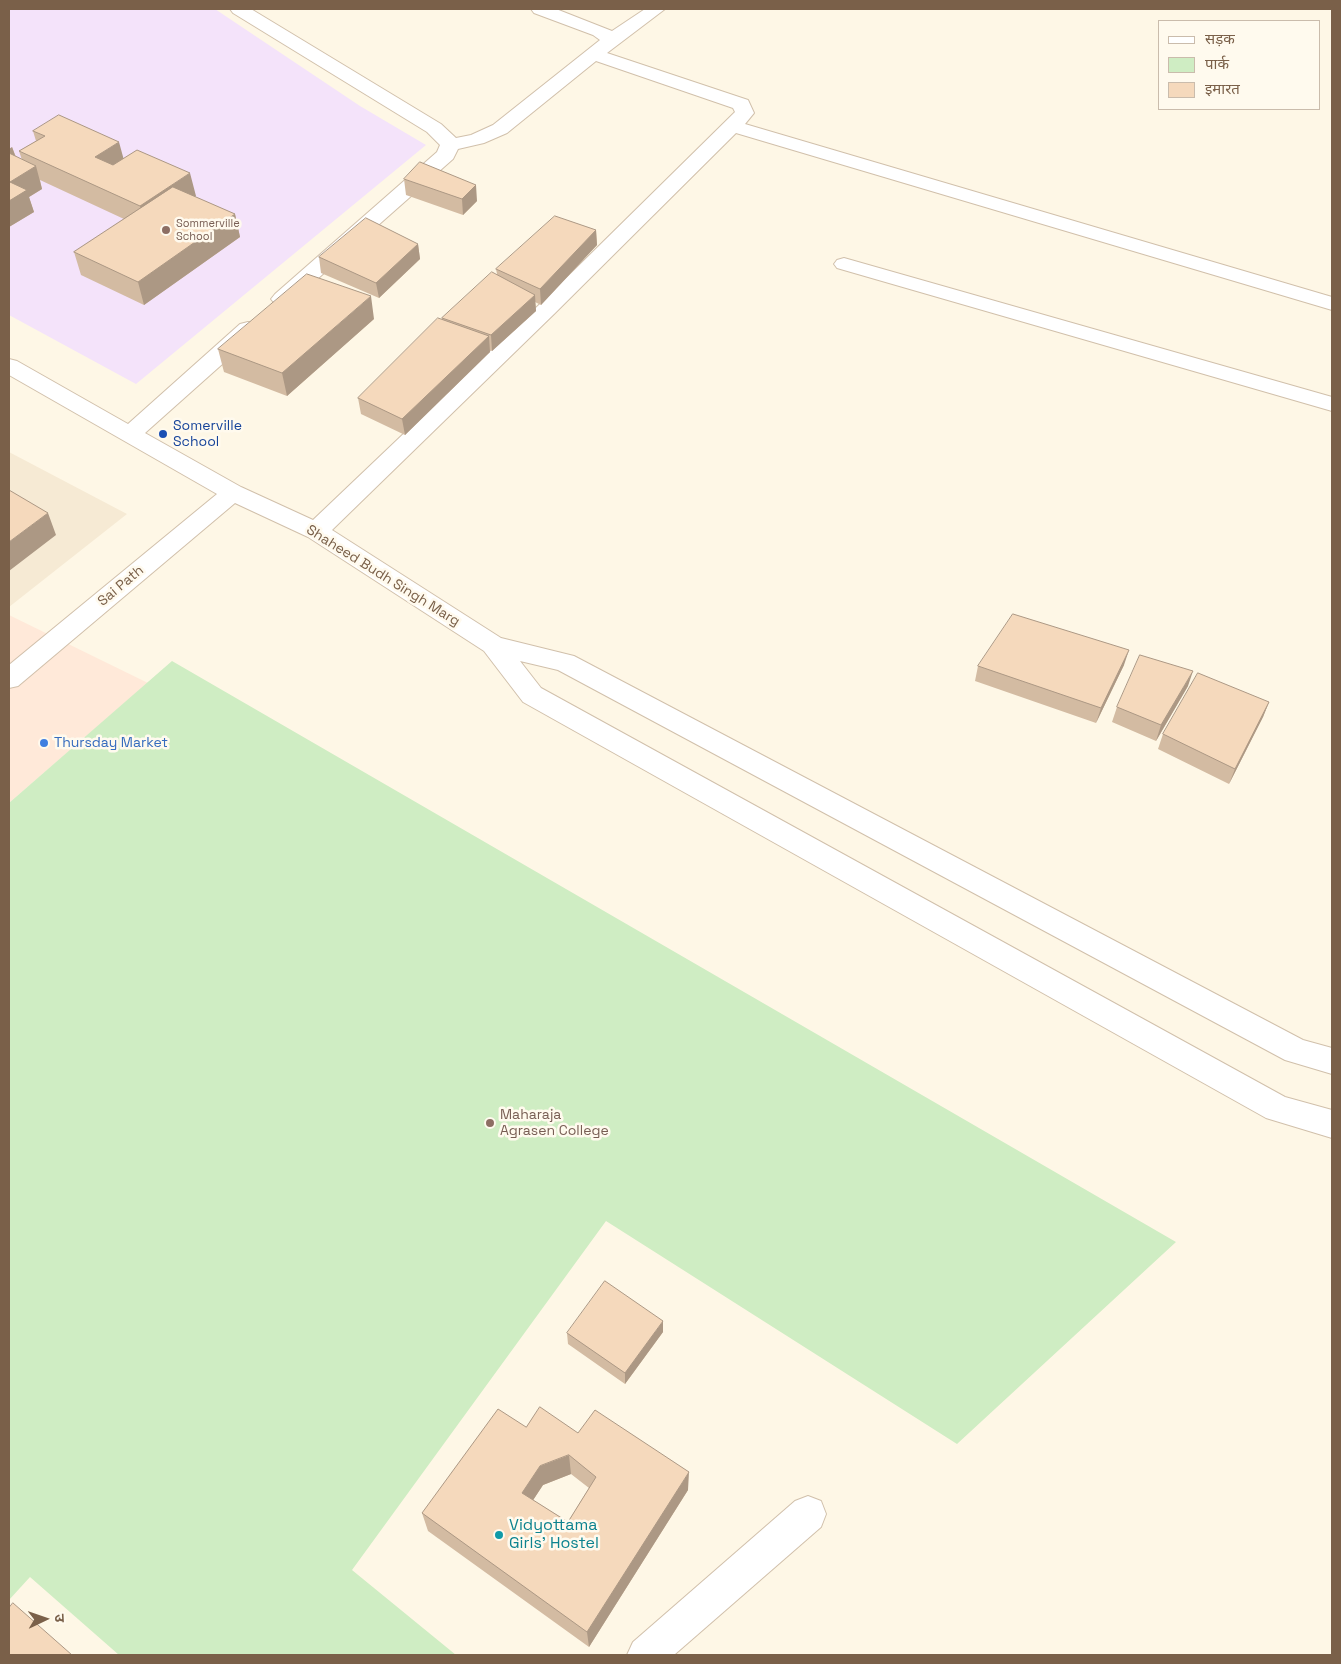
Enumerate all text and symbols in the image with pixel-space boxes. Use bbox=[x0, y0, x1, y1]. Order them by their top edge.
legend bbox=[1158, 20, 1321, 110]
text: सड़क bbox=[1205, 29, 1235, 48]
text: पार्क bbox=[1205, 54, 1229, 73]
text: इमारत bbox=[1205, 79, 1240, 98]
place label: Sommerville School bbox=[176, 217, 240, 243]
marker: Sommerville School bbox=[160, 224, 172, 236]
place label: Somerville School bbox=[173, 418, 242, 451]
marker: Somerville School bbox=[157, 428, 169, 440]
street label: Shaheed Budh Singh Marg bbox=[303, 522, 463, 630]
street label: Sai Path bbox=[95, 562, 147, 610]
place label: Thursday Market bbox=[54, 735, 168, 751]
marker: Thursday Market bbox=[38, 737, 50, 749]
place label: Maharaja Agrasen College bbox=[500, 1107, 609, 1140]
marker: Maharaja Agrasen College bbox=[484, 1117, 496, 1129]
place label: Vidyottama Girls’ Hostel bbox=[509, 1516, 599, 1554]
marker: Vidyottama Girls’ Hostel bbox=[493, 1529, 505, 1541]
north arrow bbox=[20, 1594, 70, 1644]
text: उ bbox=[51, 1614, 69, 1623]

